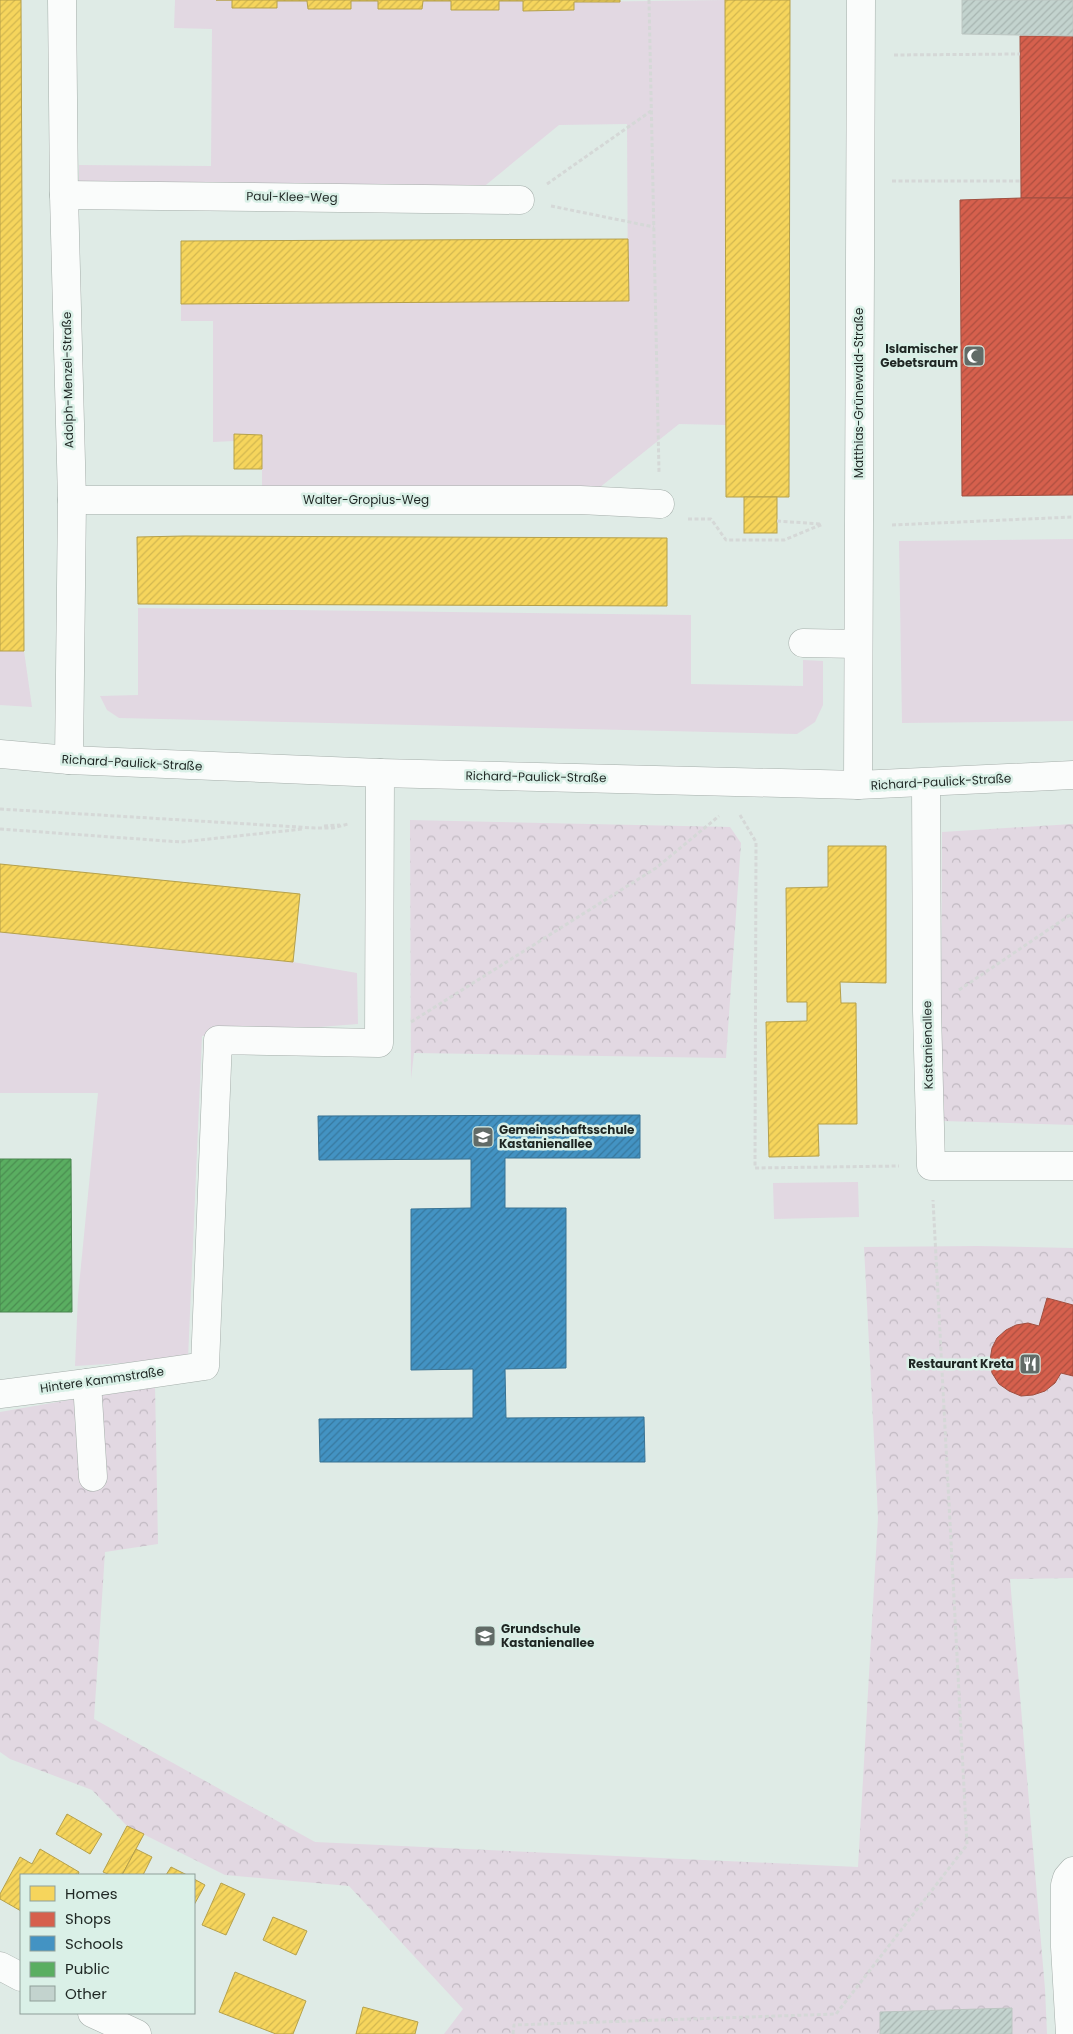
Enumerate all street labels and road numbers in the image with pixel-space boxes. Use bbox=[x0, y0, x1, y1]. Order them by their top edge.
street label: Paul-Klee-Weg bbox=[246, 187, 338, 206]
street label: Matthias-Grünewald-Straße bbox=[850, 308, 867, 478]
street label: Adolph-Menzel-Straße bbox=[58, 311, 77, 449]
street label: Walter-Gropius-Weg bbox=[303, 491, 429, 508]
street label: Richard-Paulick-Straße bbox=[61, 750, 203, 775]
street label: Richard-Paulick-Straße bbox=[465, 767, 607, 786]
street label: Richard-Paulick-Straße bbox=[870, 769, 1012, 794]
street label: Kastanienallee bbox=[918, 1001, 937, 1090]
street label: Hintere Kammstraße bbox=[39, 1362, 165, 1397]

